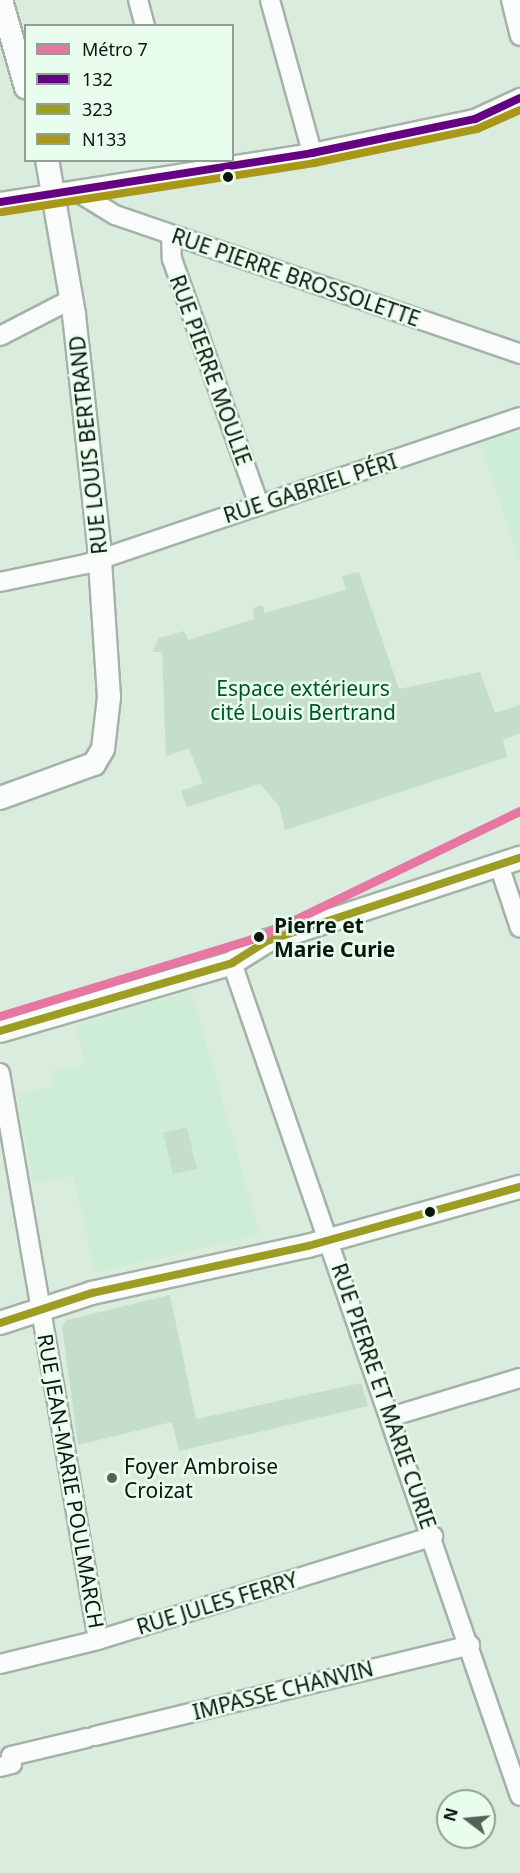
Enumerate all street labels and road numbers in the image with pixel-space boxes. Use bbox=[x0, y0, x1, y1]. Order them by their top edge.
street label: RUE PIERRE BROSSOLETTE bbox=[169, 223, 423, 331]
street label: RUE PIERRE MOULIE bbox=[165, 271, 257, 469]
street label: RUE LOUIS BERTRAND bbox=[64, 334, 112, 556]
street label: RUE GABRIEL PÉRI bbox=[220, 448, 400, 528]
street label: RUE PIERRE ET MARIE CURIE bbox=[327, 1260, 441, 1532]
street label: RUE JEAN-MARIE POULMARCH bbox=[33, 1332, 109, 1630]
street label: RUE JULES FERRY bbox=[134, 1567, 300, 1639]
street label: IMPASSE CHANVIN bbox=[190, 1655, 376, 1725]

